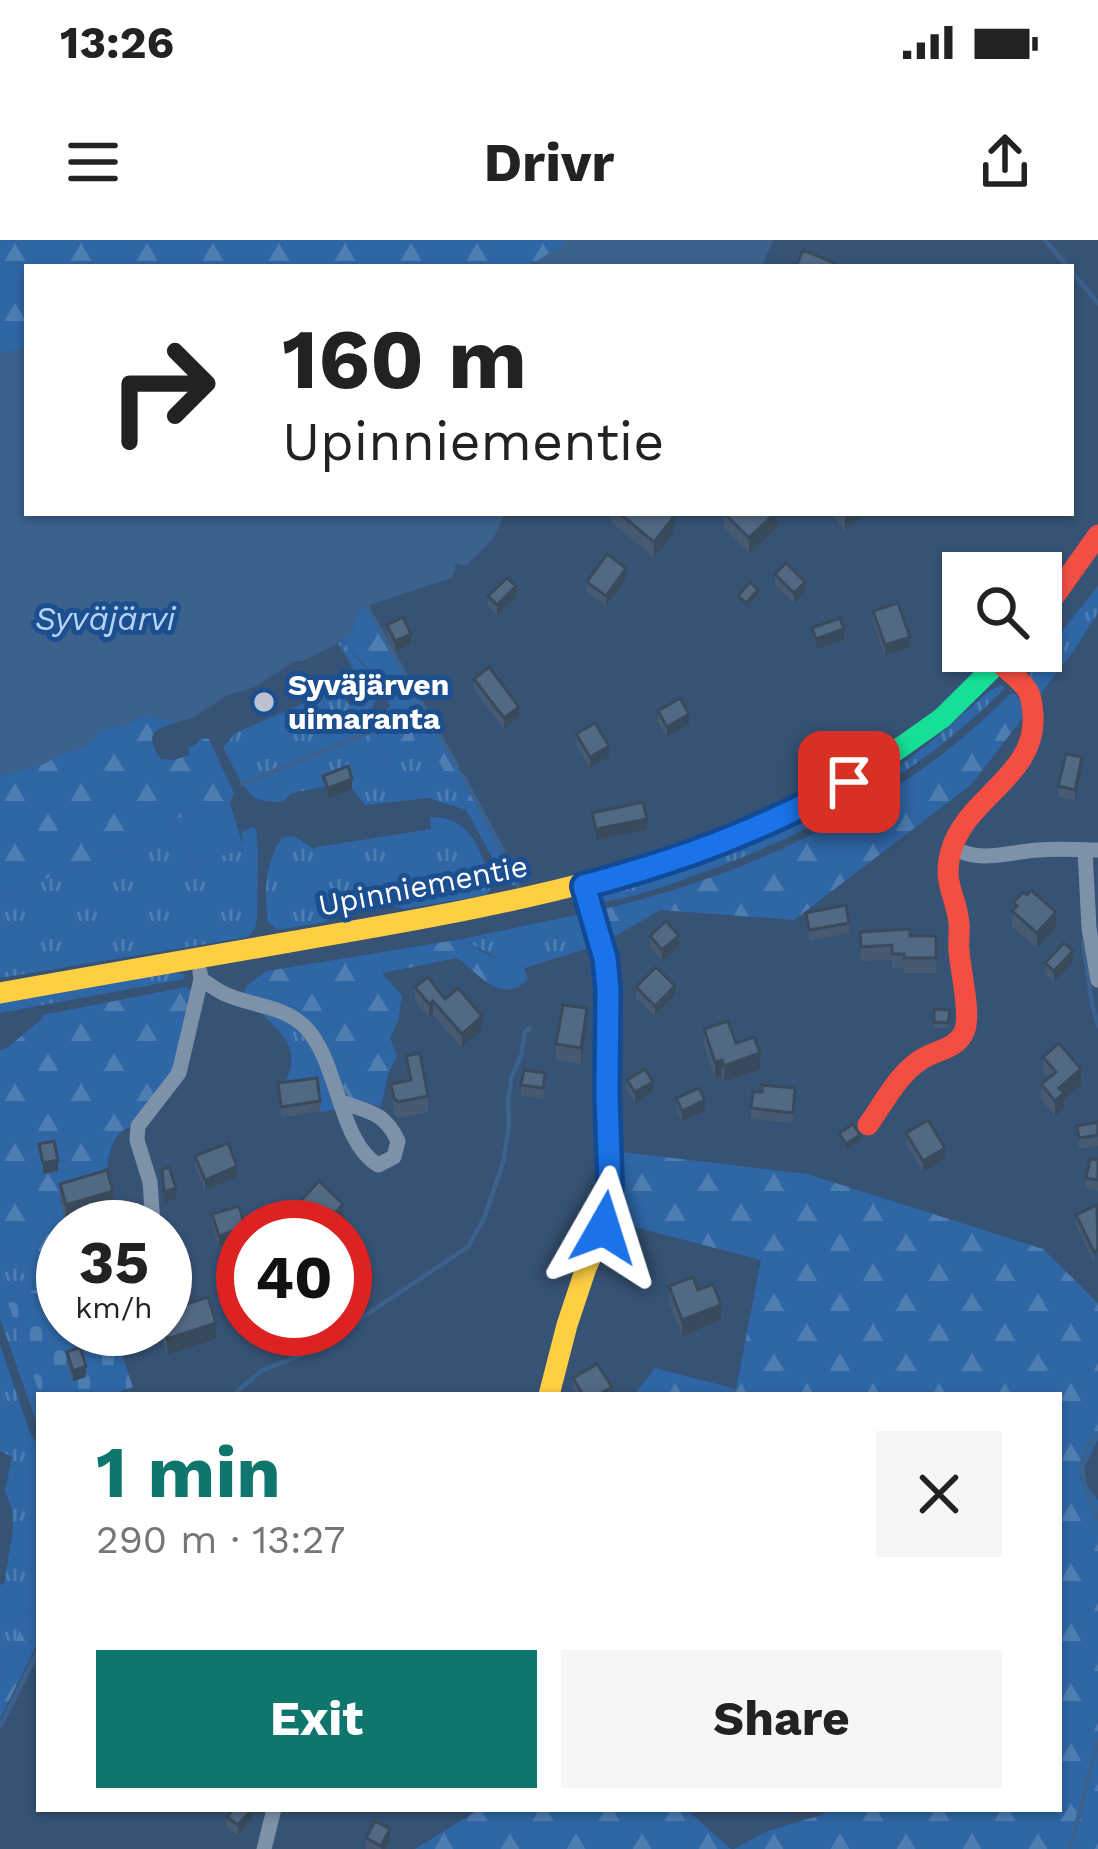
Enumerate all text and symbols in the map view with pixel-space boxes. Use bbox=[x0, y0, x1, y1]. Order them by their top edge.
text: 13:26 bbox=[60, 16, 174, 69]
icon: menu bbox=[60, 129, 126, 195]
icon: share bbox=[972, 129, 1038, 195]
text: Drivr bbox=[483, 131, 615, 194]
text: 160 m bbox=[282, 310, 527, 408]
icon: right bbox=[84, 312, 240, 468]
text: Upinniementie bbox=[282, 410, 664, 473]
map controls bbox=[942, 552, 1062, 672]
button: search bbox=[942, 552, 1062, 672]
water label: Syväjärvi bbox=[35, 599, 177, 638]
place label: Syväjärven uimaranta bbox=[288, 667, 449, 736]
marker: Syväjärven uimaranta bbox=[251, 689, 277, 715]
pin bbox=[798, 731, 900, 833]
icon: arrive bbox=[816, 749, 882, 815]
street label: Upinniementie bbox=[315, 848, 531, 923]
position arrow bbox=[541, 1165, 667, 1291]
speed limit sign: 40 bbox=[216, 1200, 372, 1356]
text: 35 bbox=[79, 1227, 149, 1298]
text: km/h bbox=[75, 1290, 153, 1325]
text: 1 min bbox=[96, 1430, 281, 1514]
button: close bbox=[876, 1431, 1002, 1557]
text: 290 m · 13:27 bbox=[96, 1517, 345, 1562]
button: Exit bbox=[96, 1650, 537, 1788]
button: Share bbox=[561, 1650, 1002, 1788]

